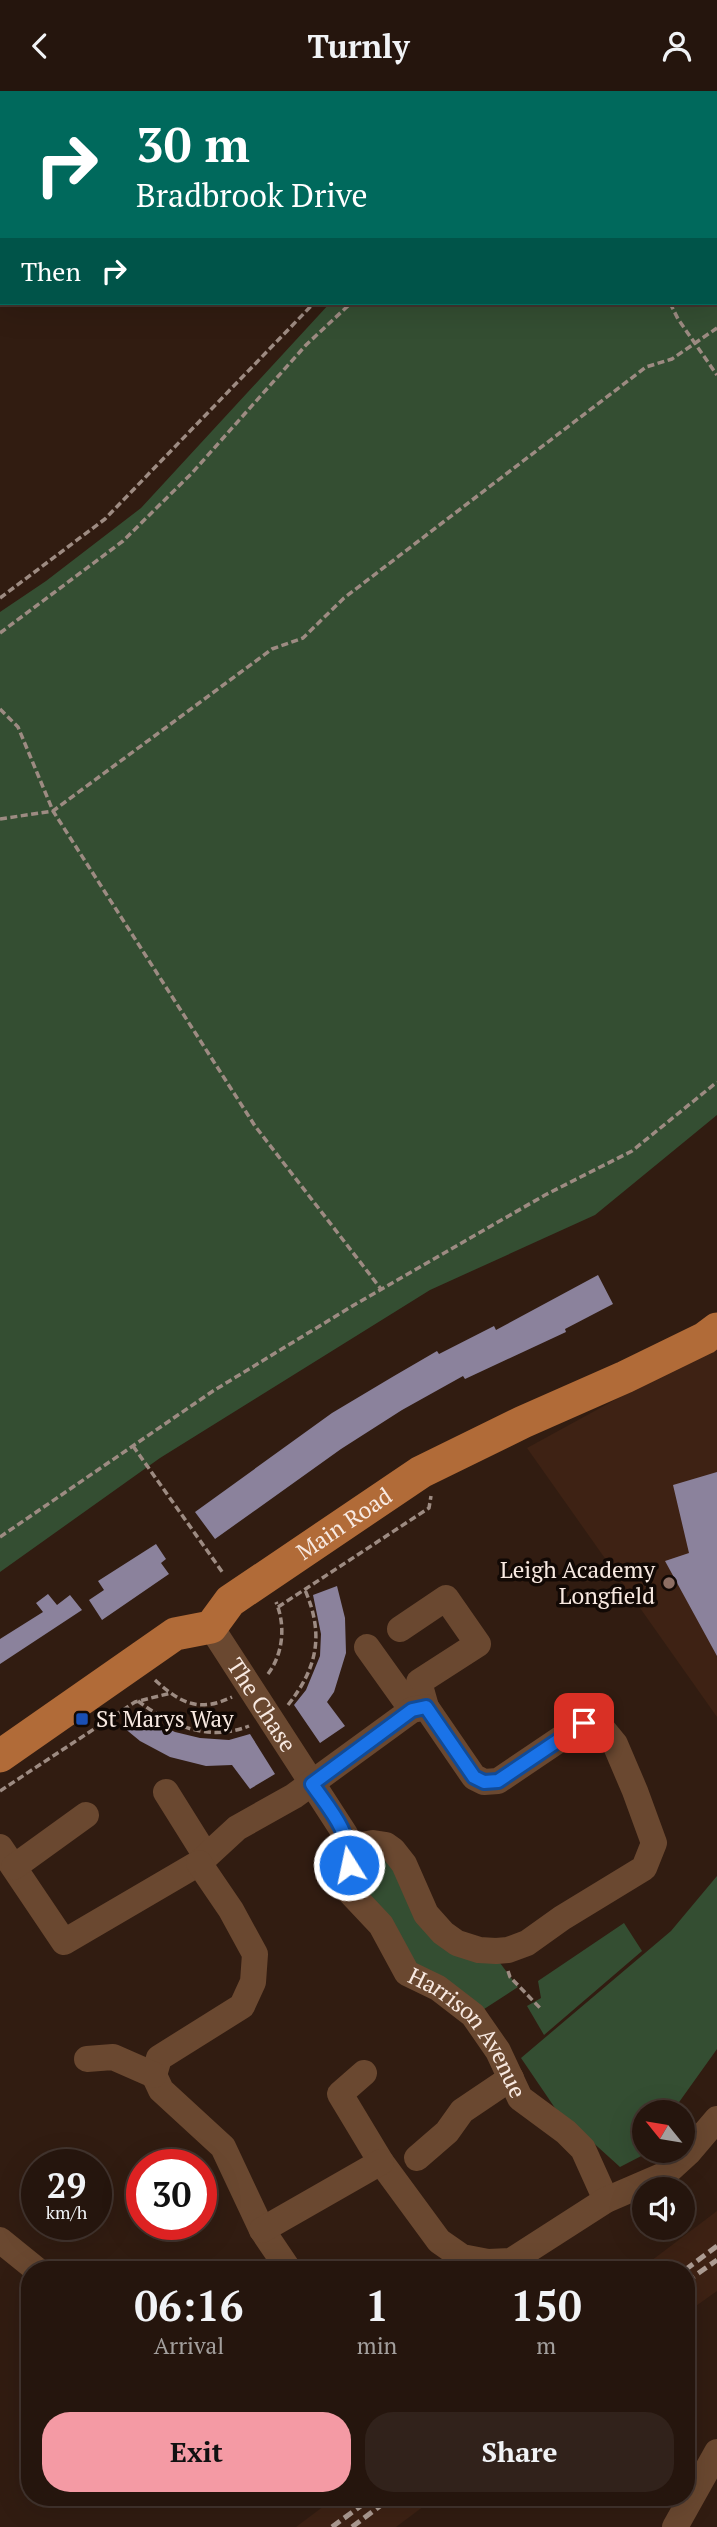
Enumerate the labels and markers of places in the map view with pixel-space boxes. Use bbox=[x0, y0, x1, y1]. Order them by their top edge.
place label: Leigh Academy Longfield bbox=[500, 1554, 655, 1611]
marker: Leigh Academy Longfield bbox=[661, 1575, 677, 1591]
pin bbox=[554, 1693, 614, 1753]
place label: St Marys Way bbox=[96, 1703, 234, 1734]
marker: St Marys Way bbox=[74, 1711, 90, 1727]

